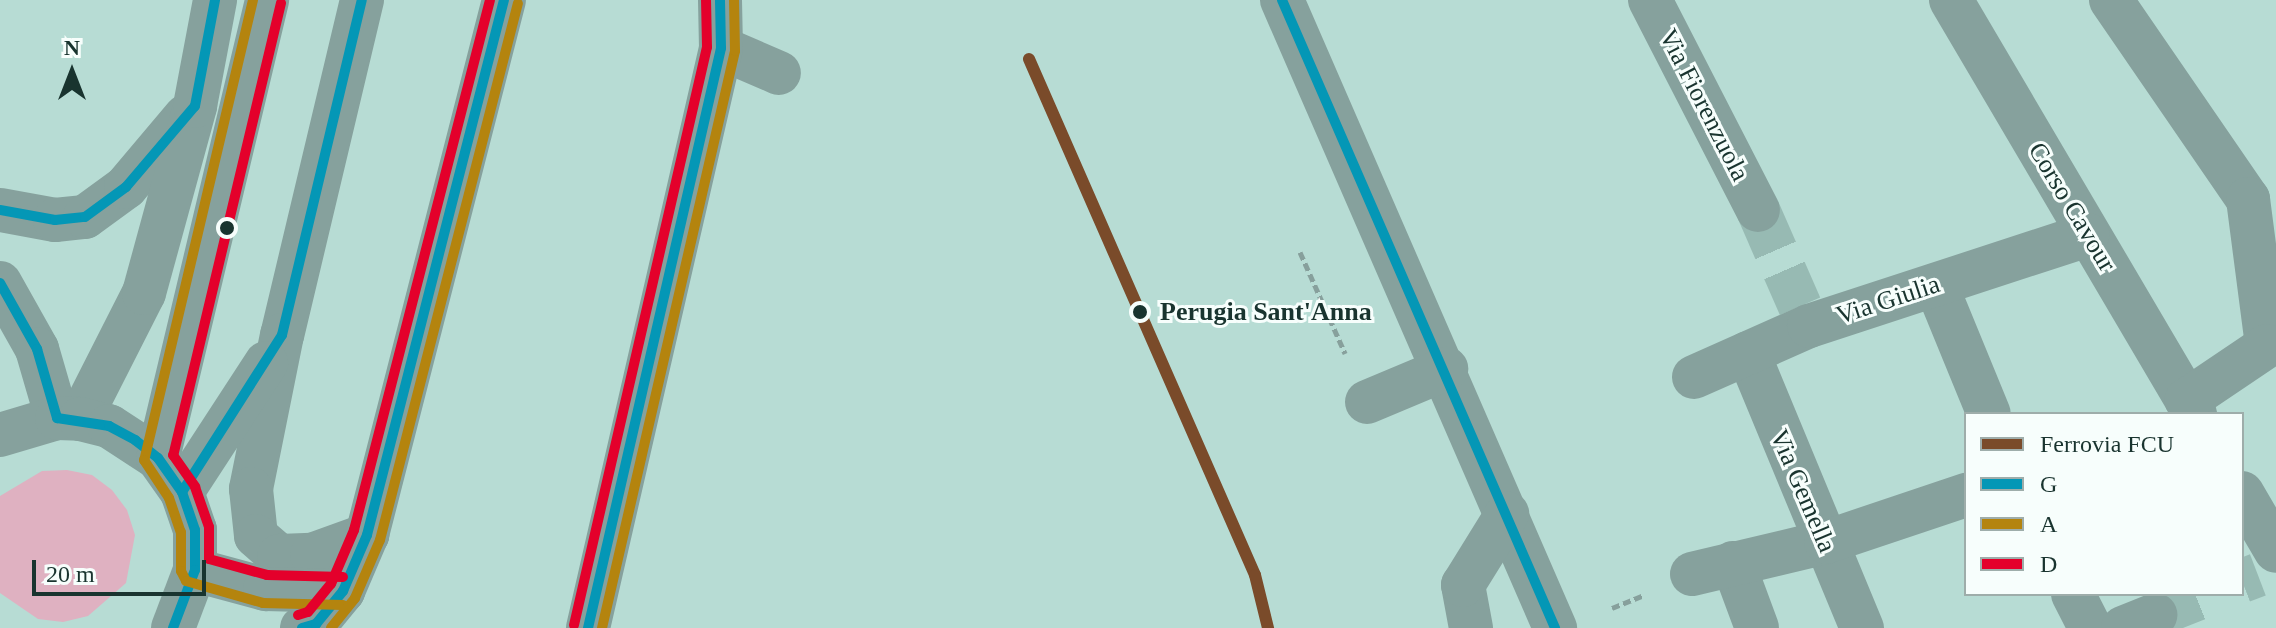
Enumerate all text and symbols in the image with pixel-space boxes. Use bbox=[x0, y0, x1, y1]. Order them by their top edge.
street label: Via Fiorenzuola bbox=[1652, 24, 1756, 186]
north arrow bbox=[32, 32, 112, 112]
text: N bbox=[64, 35, 80, 60]
street label: Corso Cavour bbox=[2021, 137, 2123, 277]
unlabelled marker bbox=[219, 220, 235, 236]
street label: Via Giulia bbox=[1832, 269, 1944, 331]
place label: Perugia Sant'Anna bbox=[1160, 296, 1372, 328]
marker: Perugia Sant'Anna bbox=[1127, 299, 1153, 325]
legend bbox=[1964, 412, 2244, 596]
street label: Via Gemella bbox=[1763, 425, 1843, 557]
text: Ferrovia FCU bbox=[2040, 431, 2174, 457]
text: G bbox=[2040, 471, 2057, 497]
text: A bbox=[2040, 511, 2057, 537]
scale bar bbox=[36, 544, 210, 594]
text: D bbox=[2040, 551, 2057, 577]
text: 20 m bbox=[46, 561, 95, 587]

